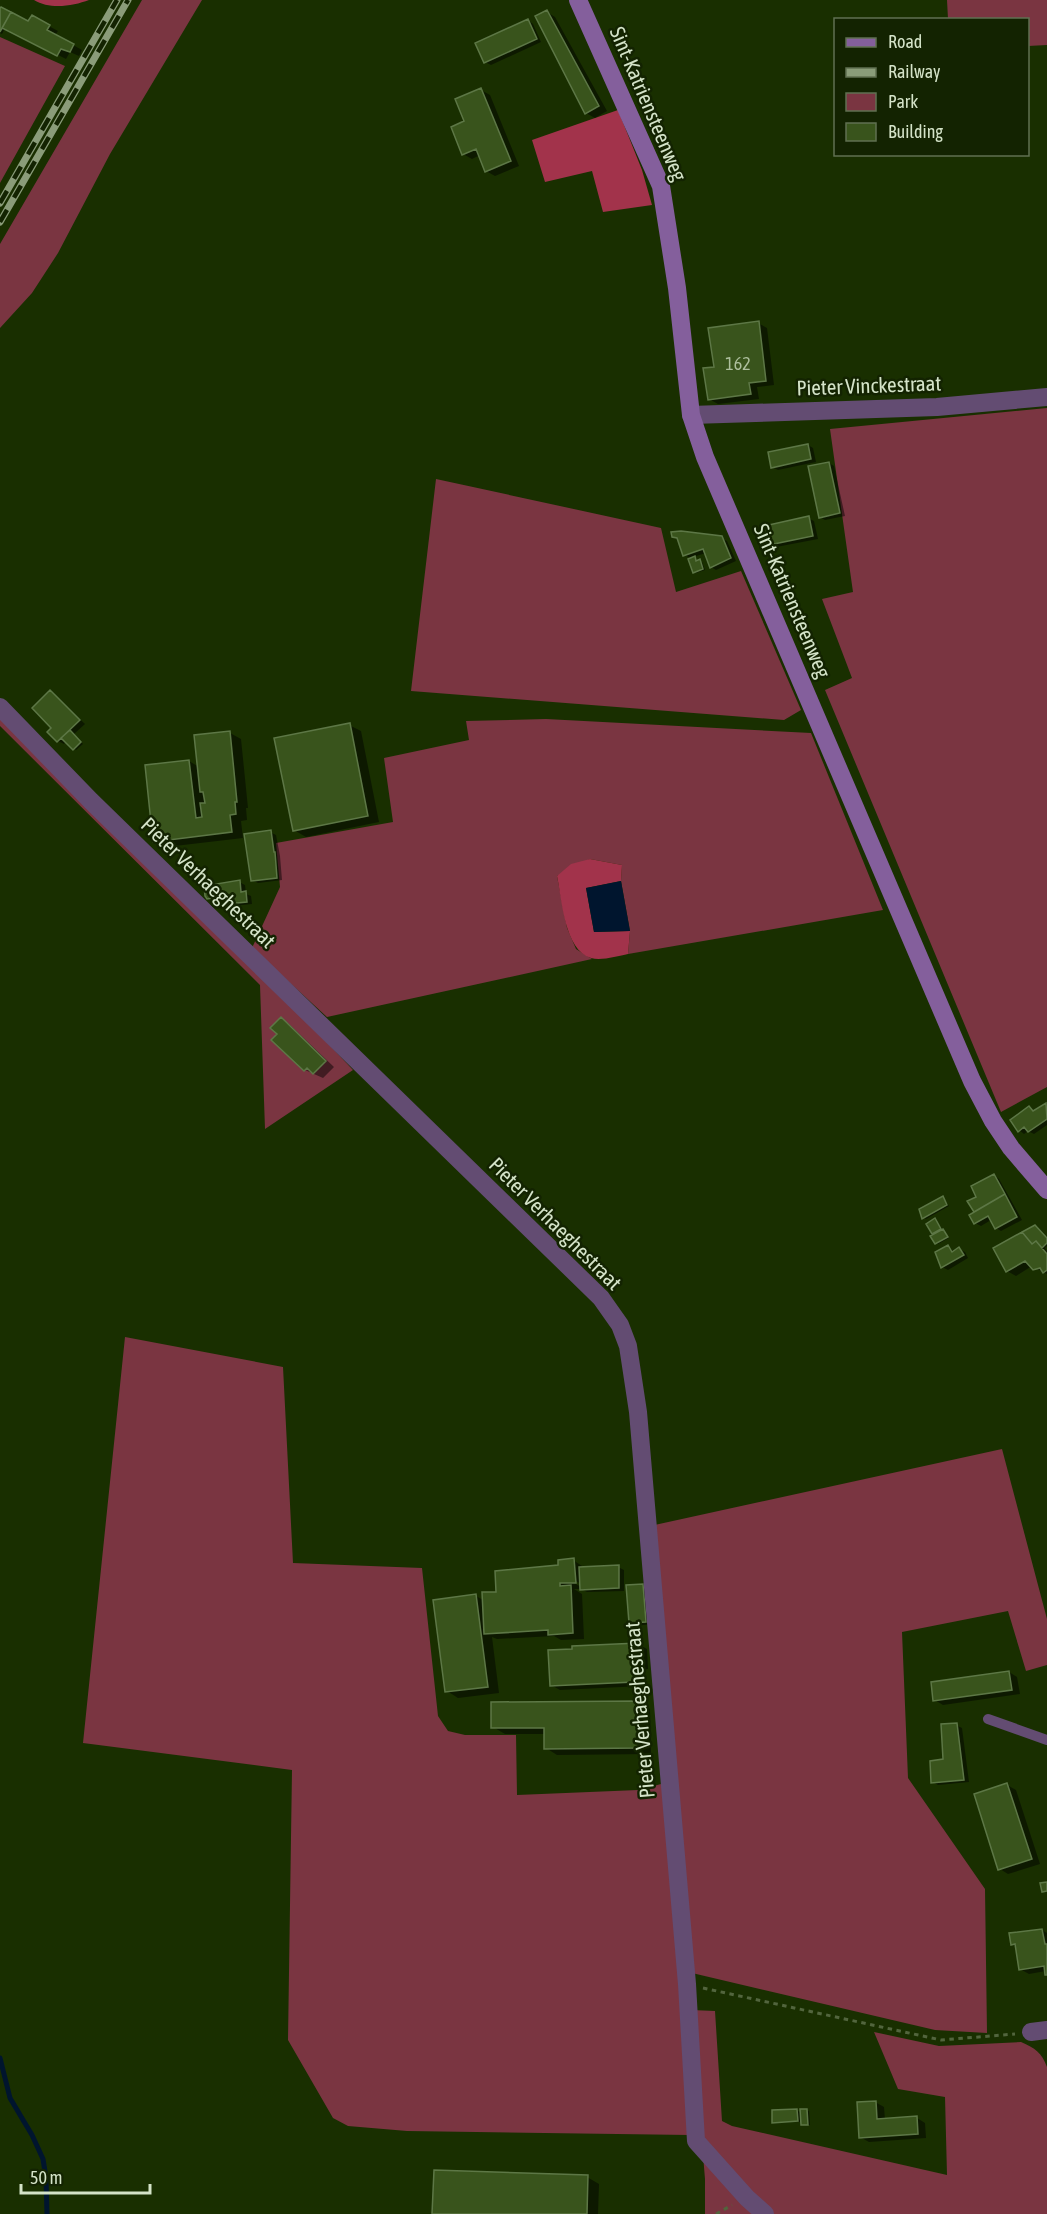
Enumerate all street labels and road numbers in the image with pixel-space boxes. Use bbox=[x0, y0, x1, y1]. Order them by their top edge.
street label: Sint-Katriensteenweg bbox=[606, 23, 692, 184]
street label: Pieter Vinckestraat bbox=[796, 370, 942, 400]
street label: Sint-Katriensteenweg bbox=[750, 520, 836, 681]
street label: Pieter Verhaeghestraat bbox=[137, 812, 281, 952]
street label: Pieter Verhaeghestraat bbox=[485, 1152, 627, 1294]
street label: Pieter Verhaeghestraat bbox=[619, 1621, 659, 1799]

